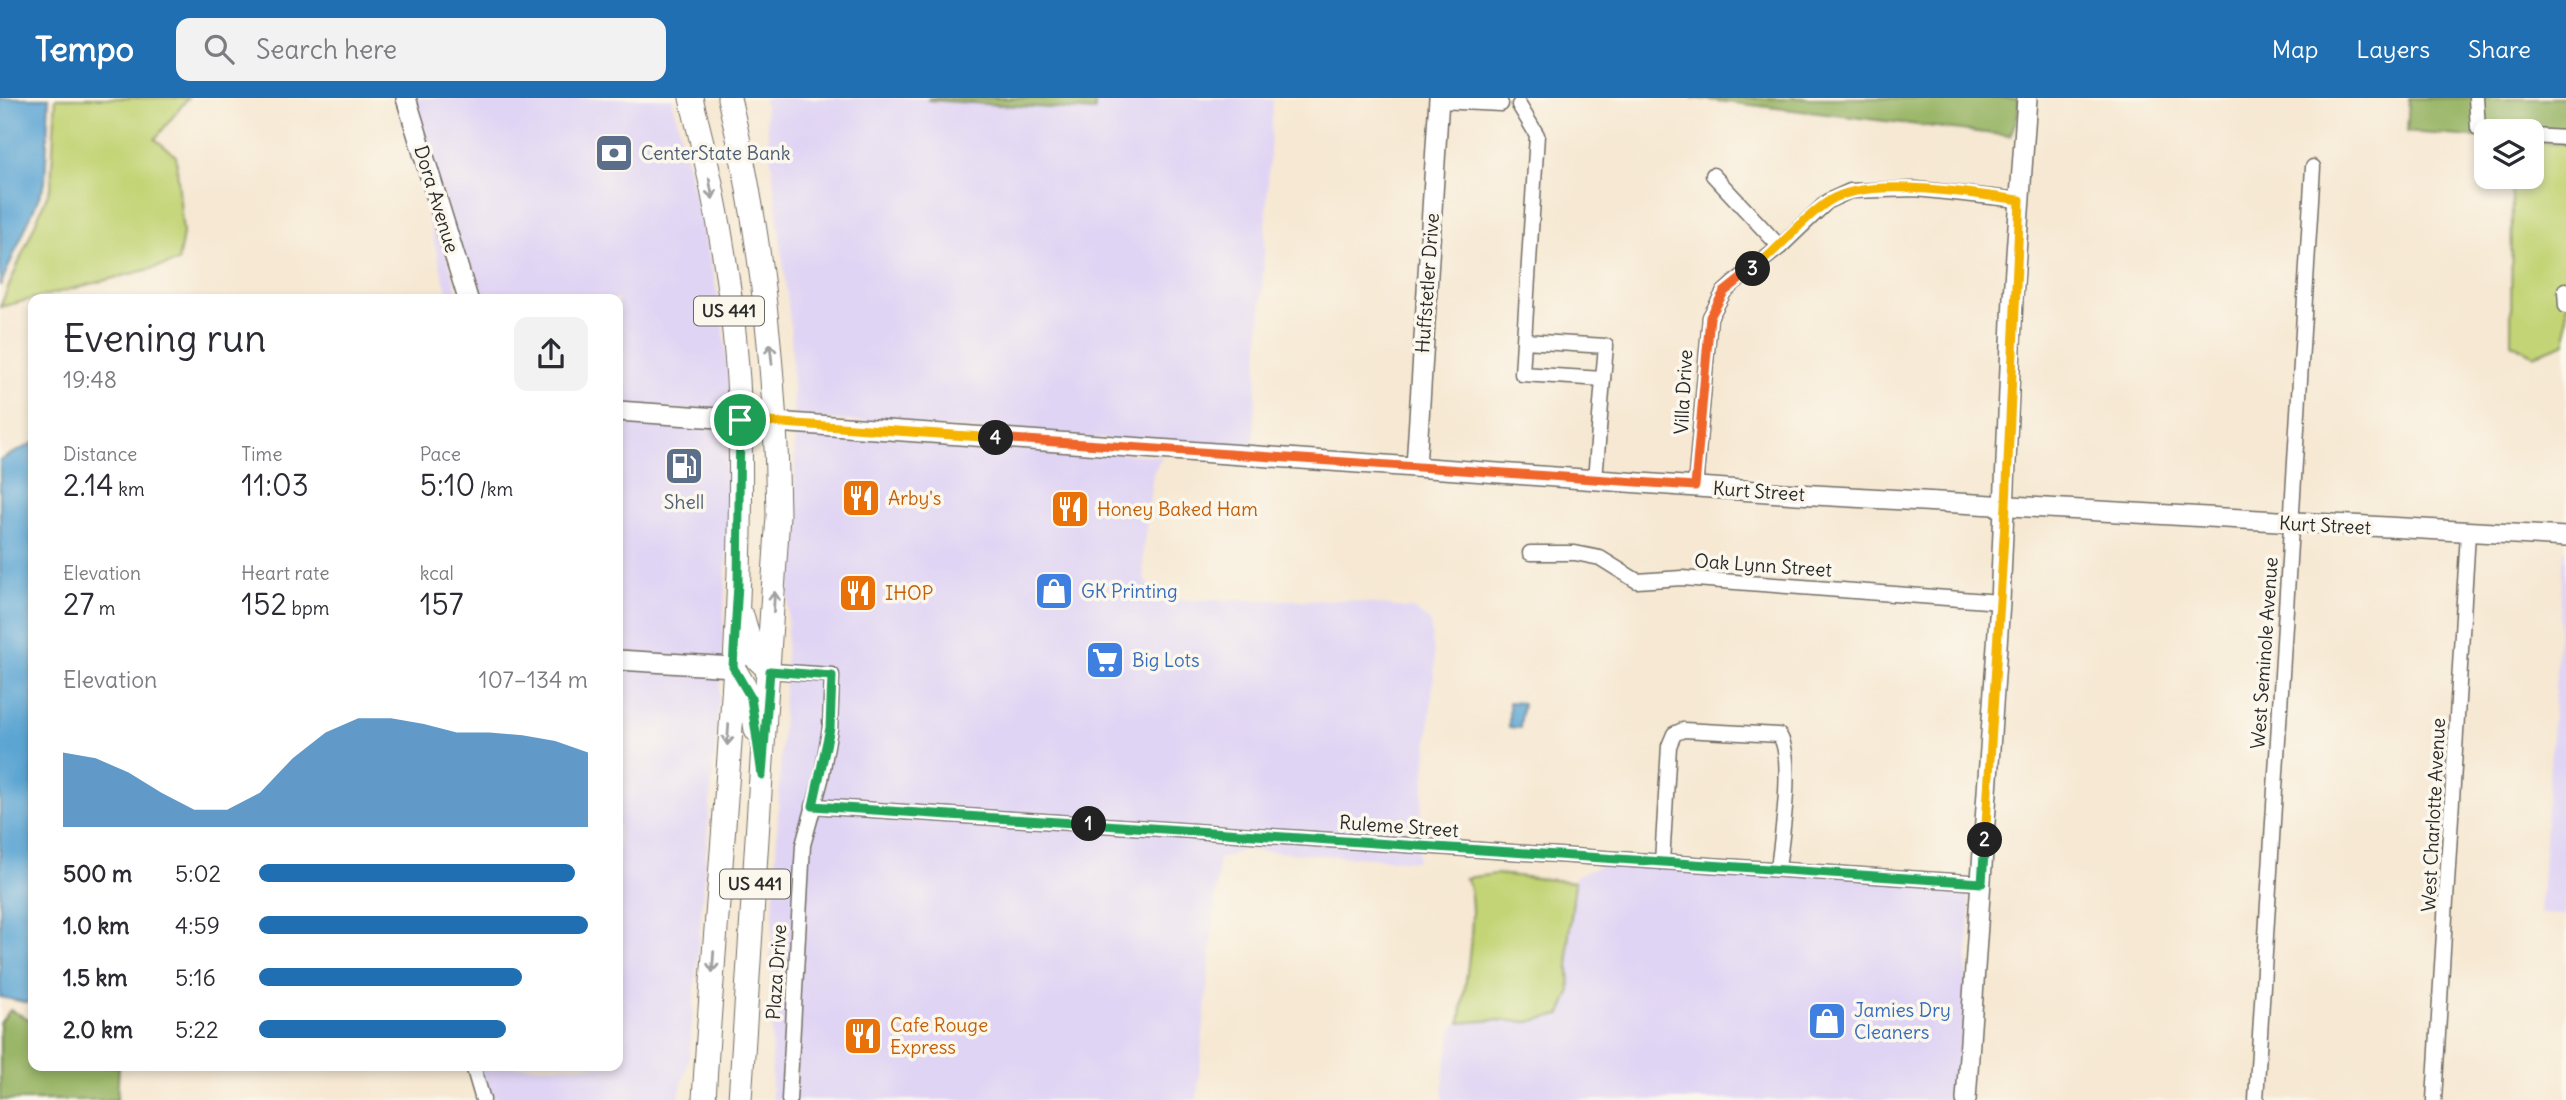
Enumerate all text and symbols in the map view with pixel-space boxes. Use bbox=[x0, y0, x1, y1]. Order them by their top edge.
search box bbox=[176, 18, 666, 81]
text: Tempo bbox=[35, 28, 134, 70]
icon: search bbox=[200, 30, 238, 68]
text: Search here bbox=[256, 33, 397, 66]
text: Map bbox=[2272, 34, 2318, 64]
text: Layers bbox=[2356, 34, 2430, 64]
text: Share bbox=[2468, 34, 2531, 64]
map controls bbox=[2474, 119, 2544, 189]
button: layers bbox=[2474, 119, 2544, 189]
bank icon: CenterState Bank bbox=[593, 132, 635, 174]
place label: CenterState Bank bbox=[641, 141, 791, 165]
street label: Dora Avenue bbox=[409, 143, 465, 255]
one-way arrow bbox=[705, 177, 718, 199]
street label: Huffstetler Drive bbox=[1410, 212, 1444, 354]
pin: 3 bbox=[1736, 252, 1770, 286]
text: 3 bbox=[1747, 256, 1758, 280]
road number: US 441 bbox=[694, 296, 764, 326]
text: Evening run bbox=[63, 315, 266, 362]
button: share bbox=[514, 317, 588, 391]
one-way arrow bbox=[764, 344, 777, 366]
street label: Villa Drive bbox=[1669, 349, 1697, 435]
text: 19:48 bbox=[63, 365, 117, 394]
pin bbox=[710, 390, 770, 450]
icon: arrive bbox=[721, 401, 759, 439]
pin: 4 bbox=[978, 420, 1014, 456]
text: 4 bbox=[990, 425, 1001, 449]
text: Distance bbox=[63, 442, 137, 466]
text: Time bbox=[241, 442, 282, 466]
text: Pace bbox=[420, 442, 461, 466]
fuel station icon: Shell bbox=[663, 445, 705, 487]
text: 2.14 bbox=[63, 466, 114, 504]
text: 11:03 bbox=[241, 466, 309, 504]
text: 5:10 bbox=[420, 466, 475, 504]
street label: Kurt Street bbox=[1712, 476, 1806, 506]
text: km bbox=[114, 477, 145, 501]
text: /km bbox=[475, 477, 513, 501]
restaurant icon: Arby's bbox=[840, 477, 882, 519]
place label: Arby's bbox=[888, 486, 942, 510]
restaurant icon: Honey Baked Ham bbox=[1049, 488, 1091, 530]
place label: Shell bbox=[664, 490, 704, 514]
place label: Honey Baked Ham bbox=[1097, 497, 1258, 521]
street label: Kurt Street bbox=[2278, 511, 2372, 539]
street label: Oak Lynn Street bbox=[1693, 548, 1833, 582]
street label: West Seminole Avenue bbox=[2245, 556, 2283, 750]
text: Elevation bbox=[63, 561, 141, 585]
text: Heart rate bbox=[241, 561, 329, 585]
text: kcal bbox=[420, 561, 454, 585]
shop icon: GK Printing bbox=[1033, 570, 1075, 612]
restaurant icon: IHOP bbox=[837, 572, 879, 614]
place label: GK Printing bbox=[1081, 579, 1178, 603]
place label: IHOP bbox=[885, 581, 933, 605]
text: 27 bbox=[63, 585, 94, 623]
text: 152 bbox=[241, 585, 287, 623]
text: 157 bbox=[420, 585, 464, 623]
one-way arrow bbox=[768, 592, 781, 614]
text: m bbox=[94, 596, 115, 620]
text: bpm bbox=[287, 596, 329, 620]
supermarket icon: Big Lots bbox=[1084, 639, 1126, 681]
place label: Big Lots bbox=[1132, 648, 1200, 672]
text: Elevation bbox=[63, 665, 157, 694]
text: 107–134 m bbox=[479, 665, 588, 694]
street label: West Charlotte Avenue bbox=[2416, 717, 2450, 913]
one-way arrow bbox=[722, 724, 735, 747]
pin: 1 bbox=[1072, 806, 1106, 842]
street label: Ruleme Street bbox=[1338, 810, 1460, 842]
text: 1 bbox=[1085, 811, 1092, 835]
pin: 2 bbox=[1968, 822, 2002, 858]
text: 2 bbox=[1979, 827, 1990, 851]
text: 500 m bbox=[63, 859, 132, 888]
text: 5:02 bbox=[175, 859, 221, 888]
road number: US 441 bbox=[720, 870, 790, 898]
text: 1.0 km bbox=[63, 911, 129, 940]
text: 4:59 bbox=[175, 911, 220, 940]
street label: Plaza Drive bbox=[761, 923, 791, 1021]
one-way arrow bbox=[706, 951, 719, 973]
text: 1.5 km bbox=[63, 963, 128, 992]
text: 5:16 bbox=[175, 963, 216, 992]
place label: Jamies Dry Cleaners bbox=[1854, 998, 1951, 1044]
shop icon: Jamies Dry Cleaners bbox=[1806, 1000, 1848, 1042]
place label: Cafe Rouge Express bbox=[890, 1013, 988, 1059]
text: 2.0 km bbox=[63, 1015, 133, 1044]
text: 5:22 bbox=[175, 1015, 219, 1044]
restaurant icon: Cafe Rouge Express bbox=[842, 1015, 884, 1057]

